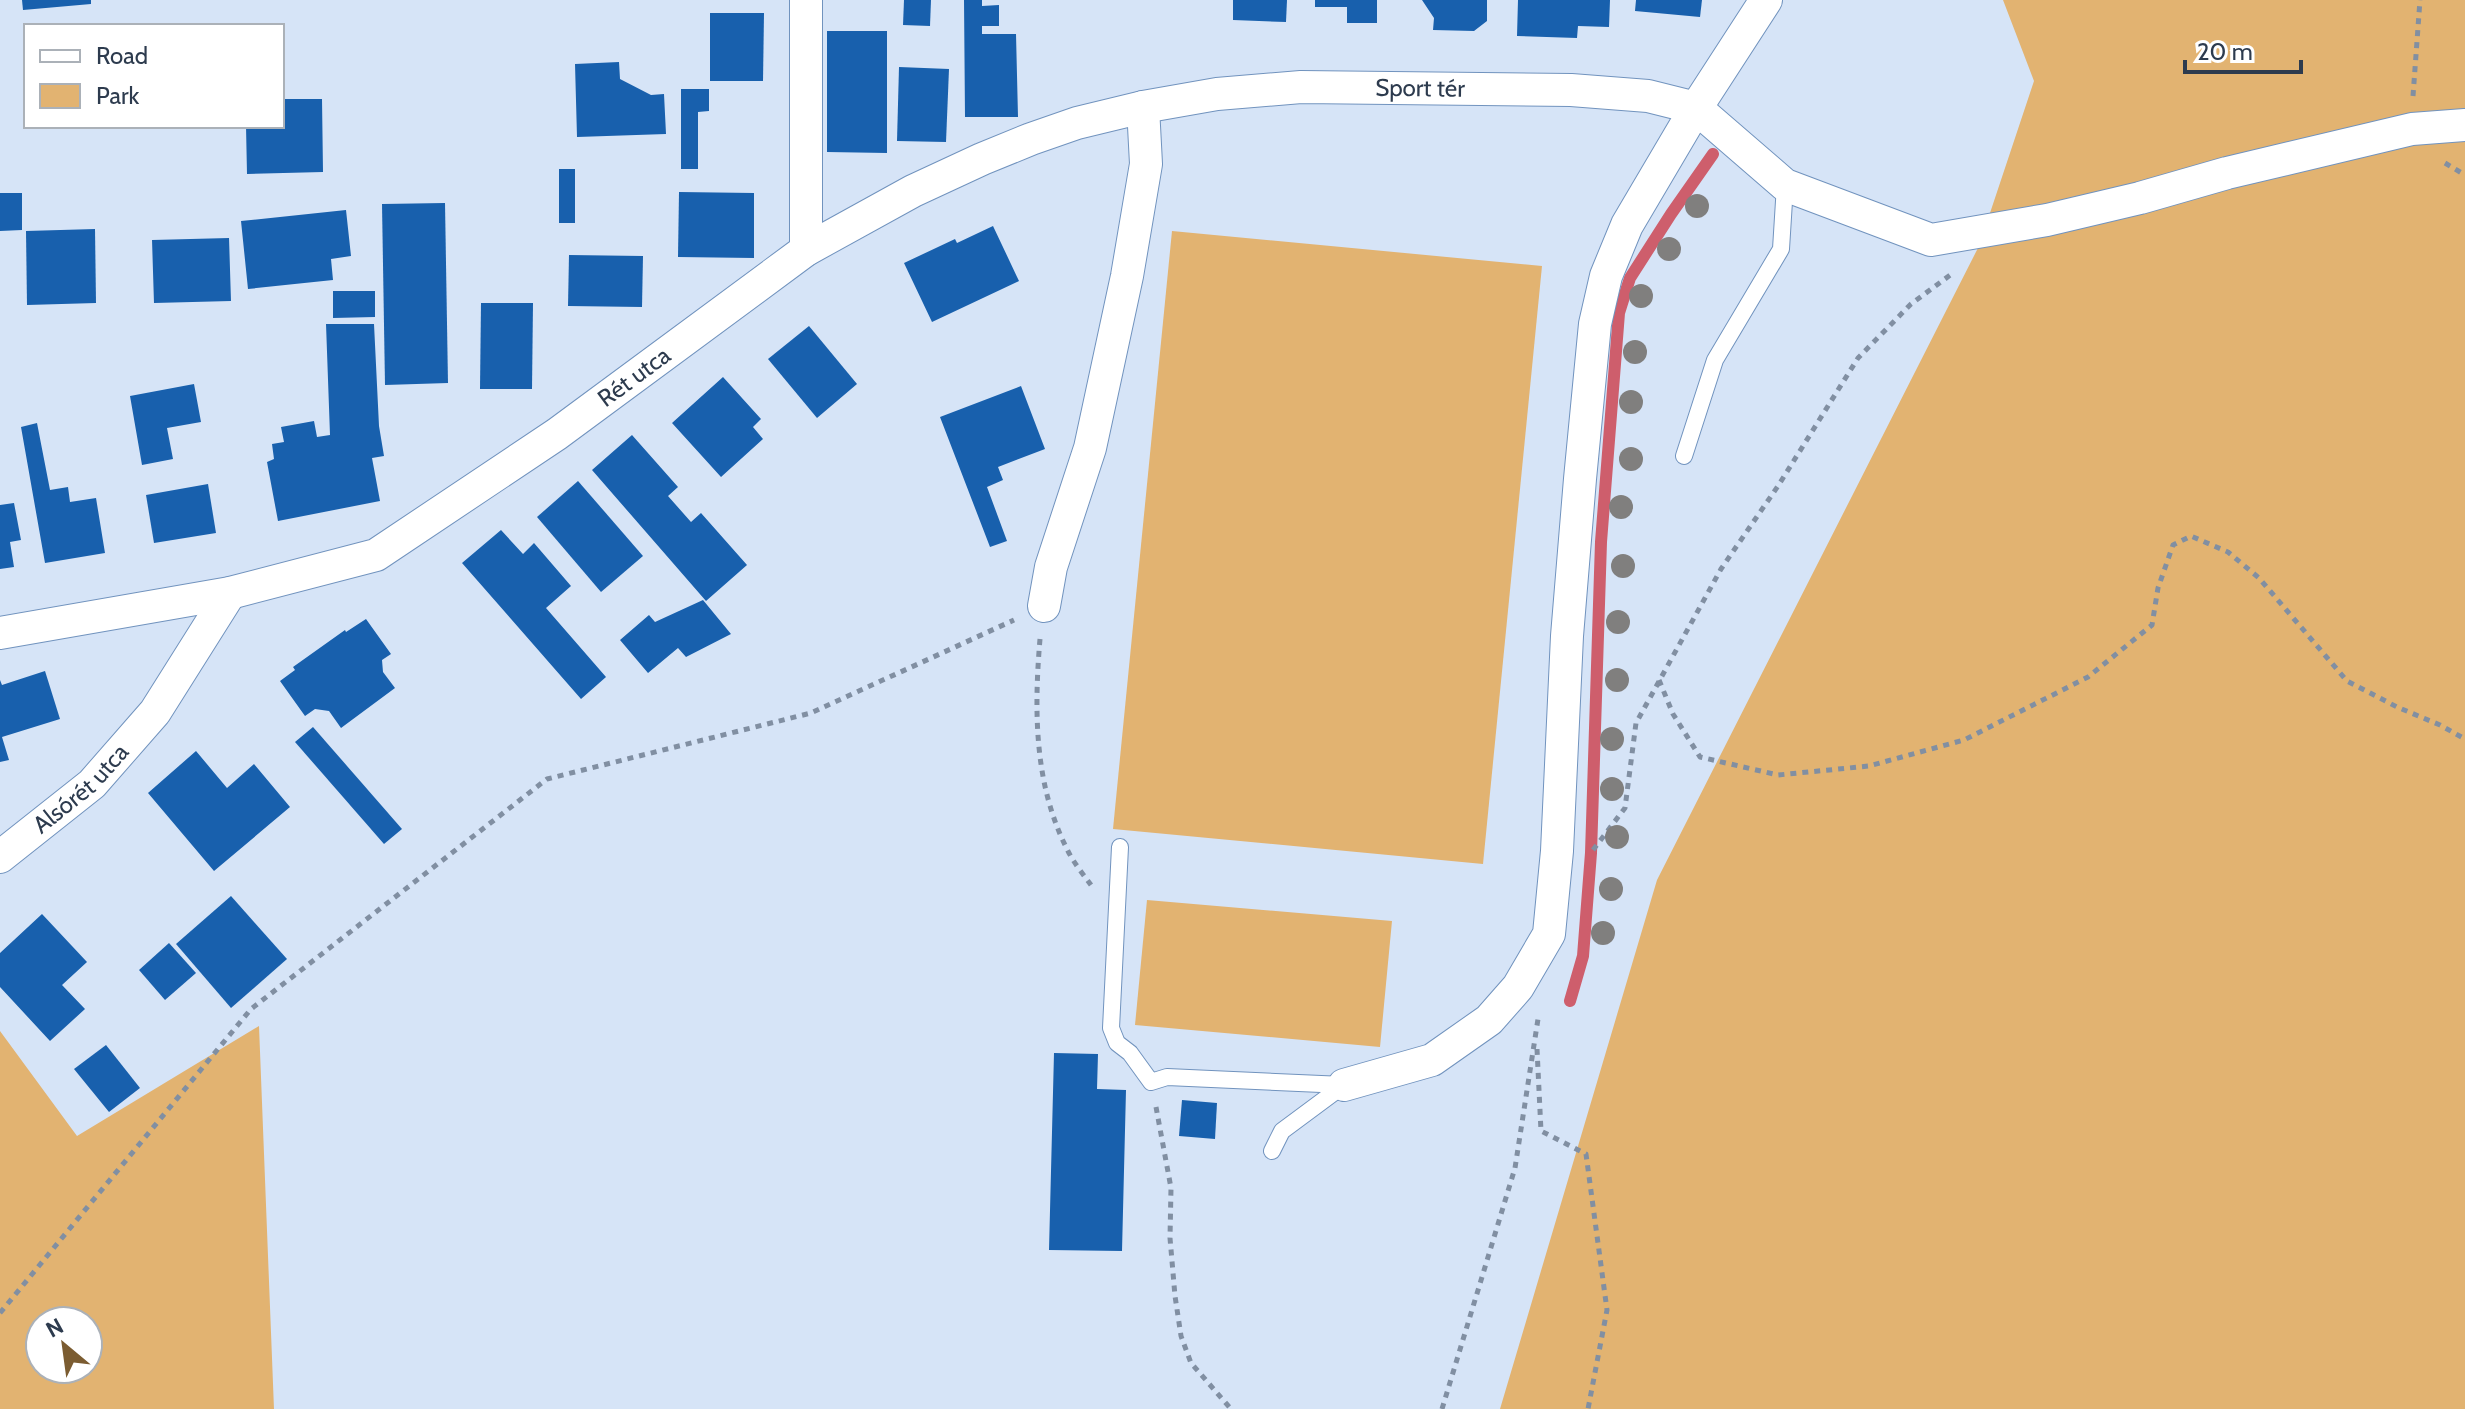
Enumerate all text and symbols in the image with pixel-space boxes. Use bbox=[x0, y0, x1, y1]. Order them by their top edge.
legend bbox=[24, 24, 284, 128]
scale bar bbox=[2185, 24, 2301, 74]
text: 20 m bbox=[2197, 37, 2253, 66]
text: Road bbox=[96, 41, 148, 70]
street label: Sport tér bbox=[1375, 73, 1465, 103]
text: Park bbox=[96, 81, 139, 110]
street label: Rét utca bbox=[592, 340, 676, 413]
street label: Alsórét utca bbox=[27, 737, 135, 839]
north arrow bbox=[24, 1305, 104, 1385]
text: N bbox=[41, 1312, 68, 1344]

